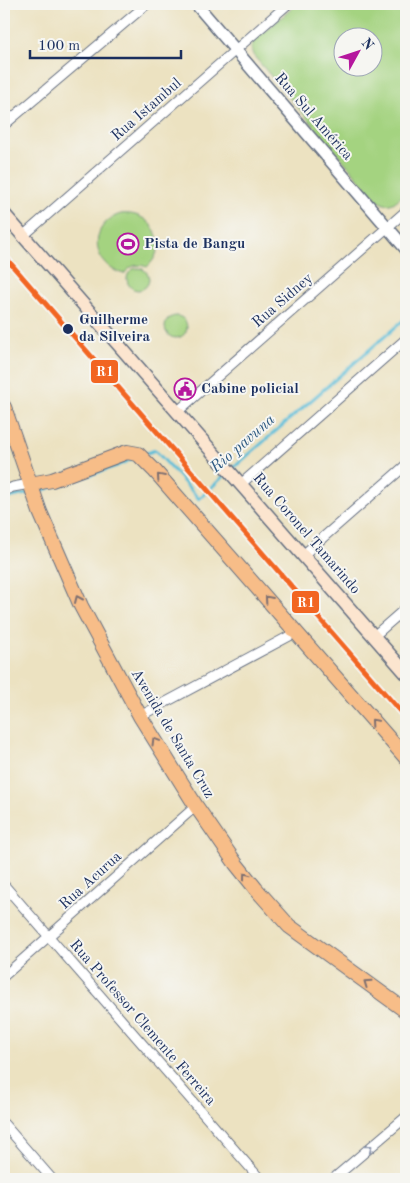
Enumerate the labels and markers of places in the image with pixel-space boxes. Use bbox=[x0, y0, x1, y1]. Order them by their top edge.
sports icon: Pista de Bangu bbox=[116, 232, 140, 256]
place label: Pista de Bangu bbox=[144, 237, 245, 252]
place label: Guilherme da Silveira bbox=[79, 313, 150, 345]
marker: Guilherme da Silveira bbox=[61, 322, 75, 336]
public building icon: Cabine policial bbox=[173, 377, 197, 401]
place label: Cabine policial bbox=[201, 382, 299, 397]

